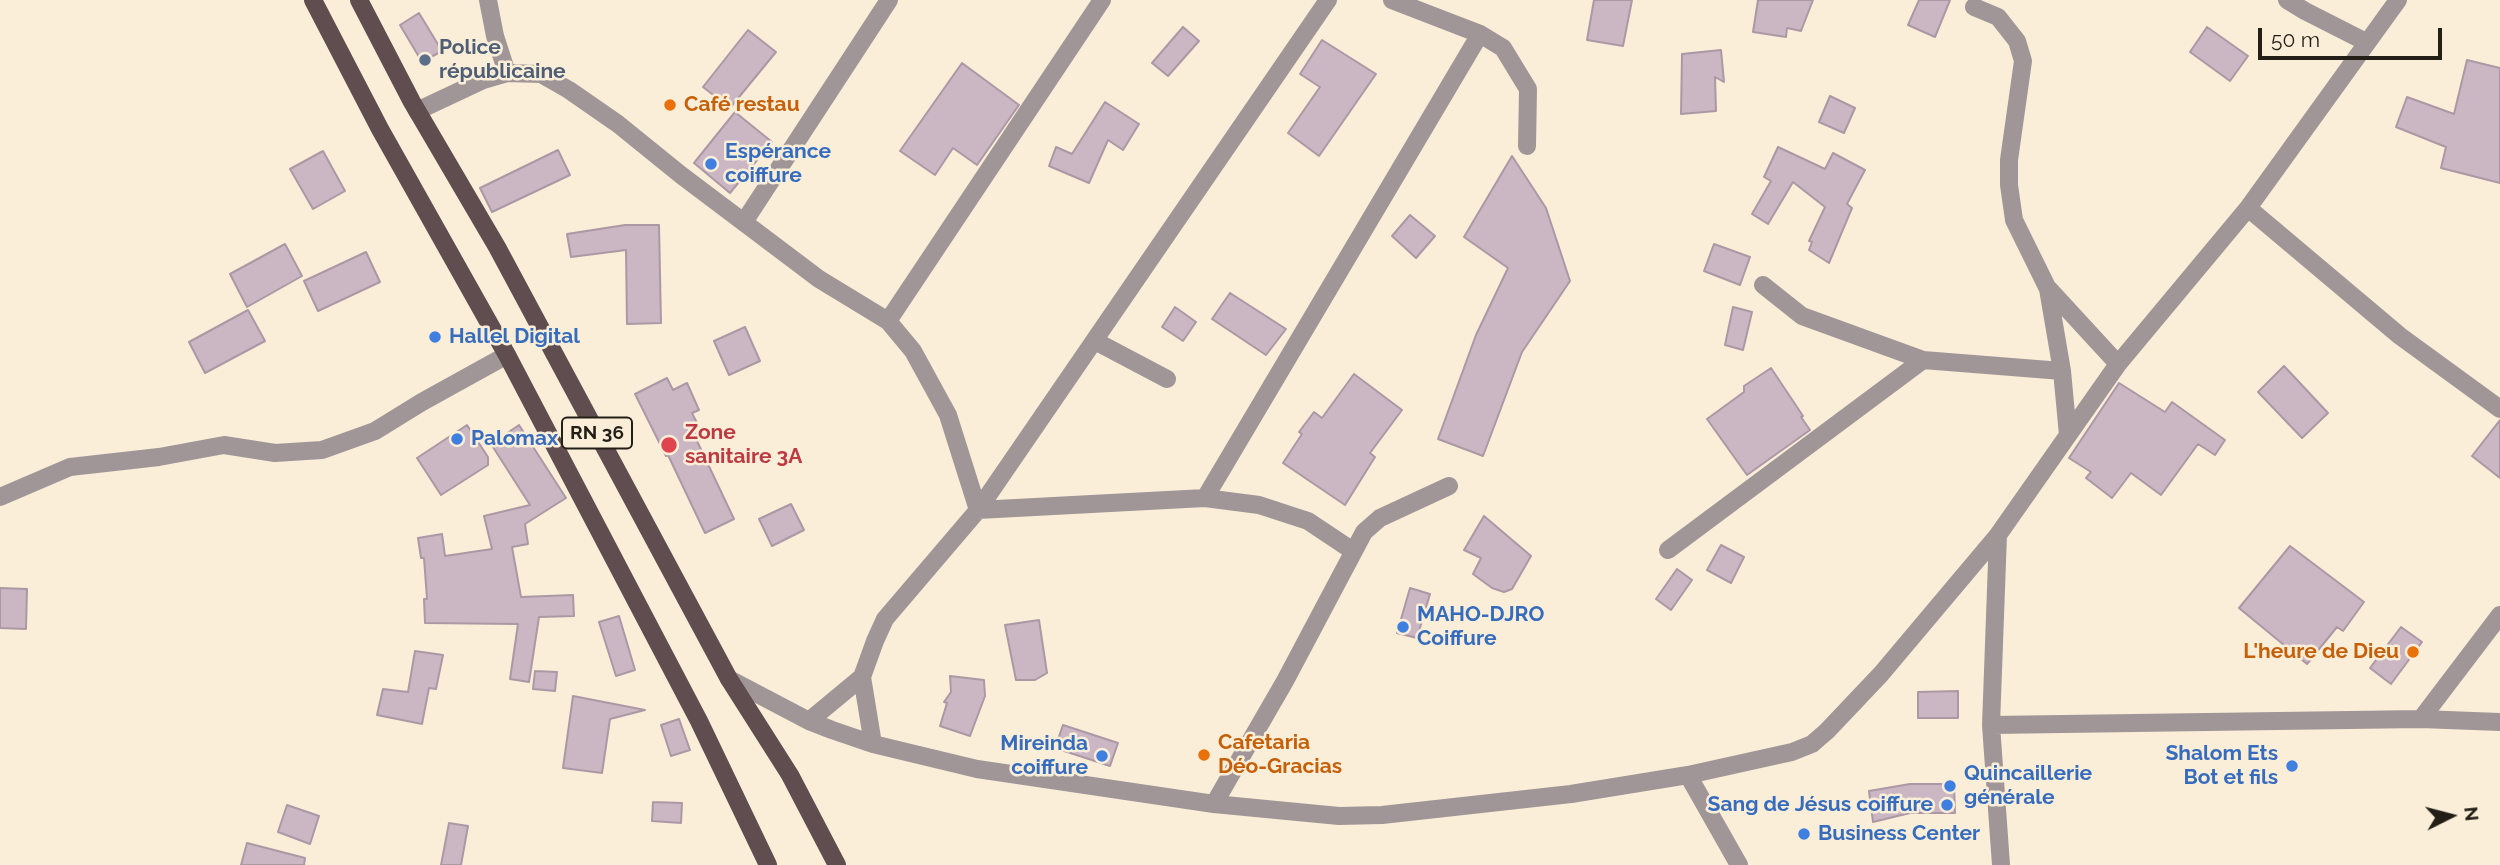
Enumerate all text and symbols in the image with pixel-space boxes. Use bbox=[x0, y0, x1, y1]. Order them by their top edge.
scale bar bbox=[2262, 14, 2446, 58]
text: 50 m bbox=[2271, 27, 2320, 52]
place label: Police républicaine bbox=[439, 35, 566, 85]
marker: Police républicaine bbox=[417, 52, 433, 68]
place label: Café restau bbox=[684, 92, 800, 118]
marker: Café restau bbox=[662, 97, 678, 113]
place label: Espérance coiffure bbox=[725, 139, 831, 189]
marker: Espérance coiffure bbox=[703, 156, 719, 172]
place label: Hallel Digital bbox=[449, 324, 580, 350]
marker: Hallel Digital bbox=[427, 329, 443, 345]
road number: RN 36 bbox=[562, 418, 632, 448]
place label: Zone sanitaire 3A bbox=[685, 420, 802, 470]
place label: Palomax bbox=[471, 426, 558, 452]
marker: Palomax bbox=[449, 431, 465, 447]
marker: Zone sanitaire 3A bbox=[659, 435, 679, 455]
place label: MAHO-DJRO Coiffure bbox=[1417, 602, 1544, 652]
marker: MAHO-DJRO Coiffure bbox=[1395, 619, 1411, 635]
place label: L'heure de Dieu bbox=[2243, 639, 2399, 665]
marker: L'heure de Dieu bbox=[2405, 644, 2421, 660]
place label: Cafetaria Déo-Gracias bbox=[1218, 730, 1342, 780]
place label: Mireinda coiffure bbox=[1000, 731, 1088, 781]
place label: Shalom Ets Bot et fils bbox=[2166, 741, 2278, 791]
marker: Cafetaria Déo-Gracias bbox=[1196, 747, 1212, 763]
marker: Mireinda coiffure bbox=[1094, 748, 1110, 764]
marker: Shalom Ets Bot et fils bbox=[2284, 758, 2300, 774]
place label: Quincaillerie générale bbox=[1964, 761, 2092, 811]
marker: Quincaillerie générale bbox=[1942, 778, 1958, 794]
north arrow bbox=[2416, 781, 2486, 851]
place label: Sang de Jésus coiffure bbox=[1708, 792, 1933, 818]
marker: Sang de Jésus coiffure bbox=[1939, 797, 1955, 813]
text: N bbox=[2460, 805, 2484, 822]
place label: Business Center bbox=[1818, 821, 1980, 847]
marker: Business Center bbox=[1796, 826, 1812, 842]

